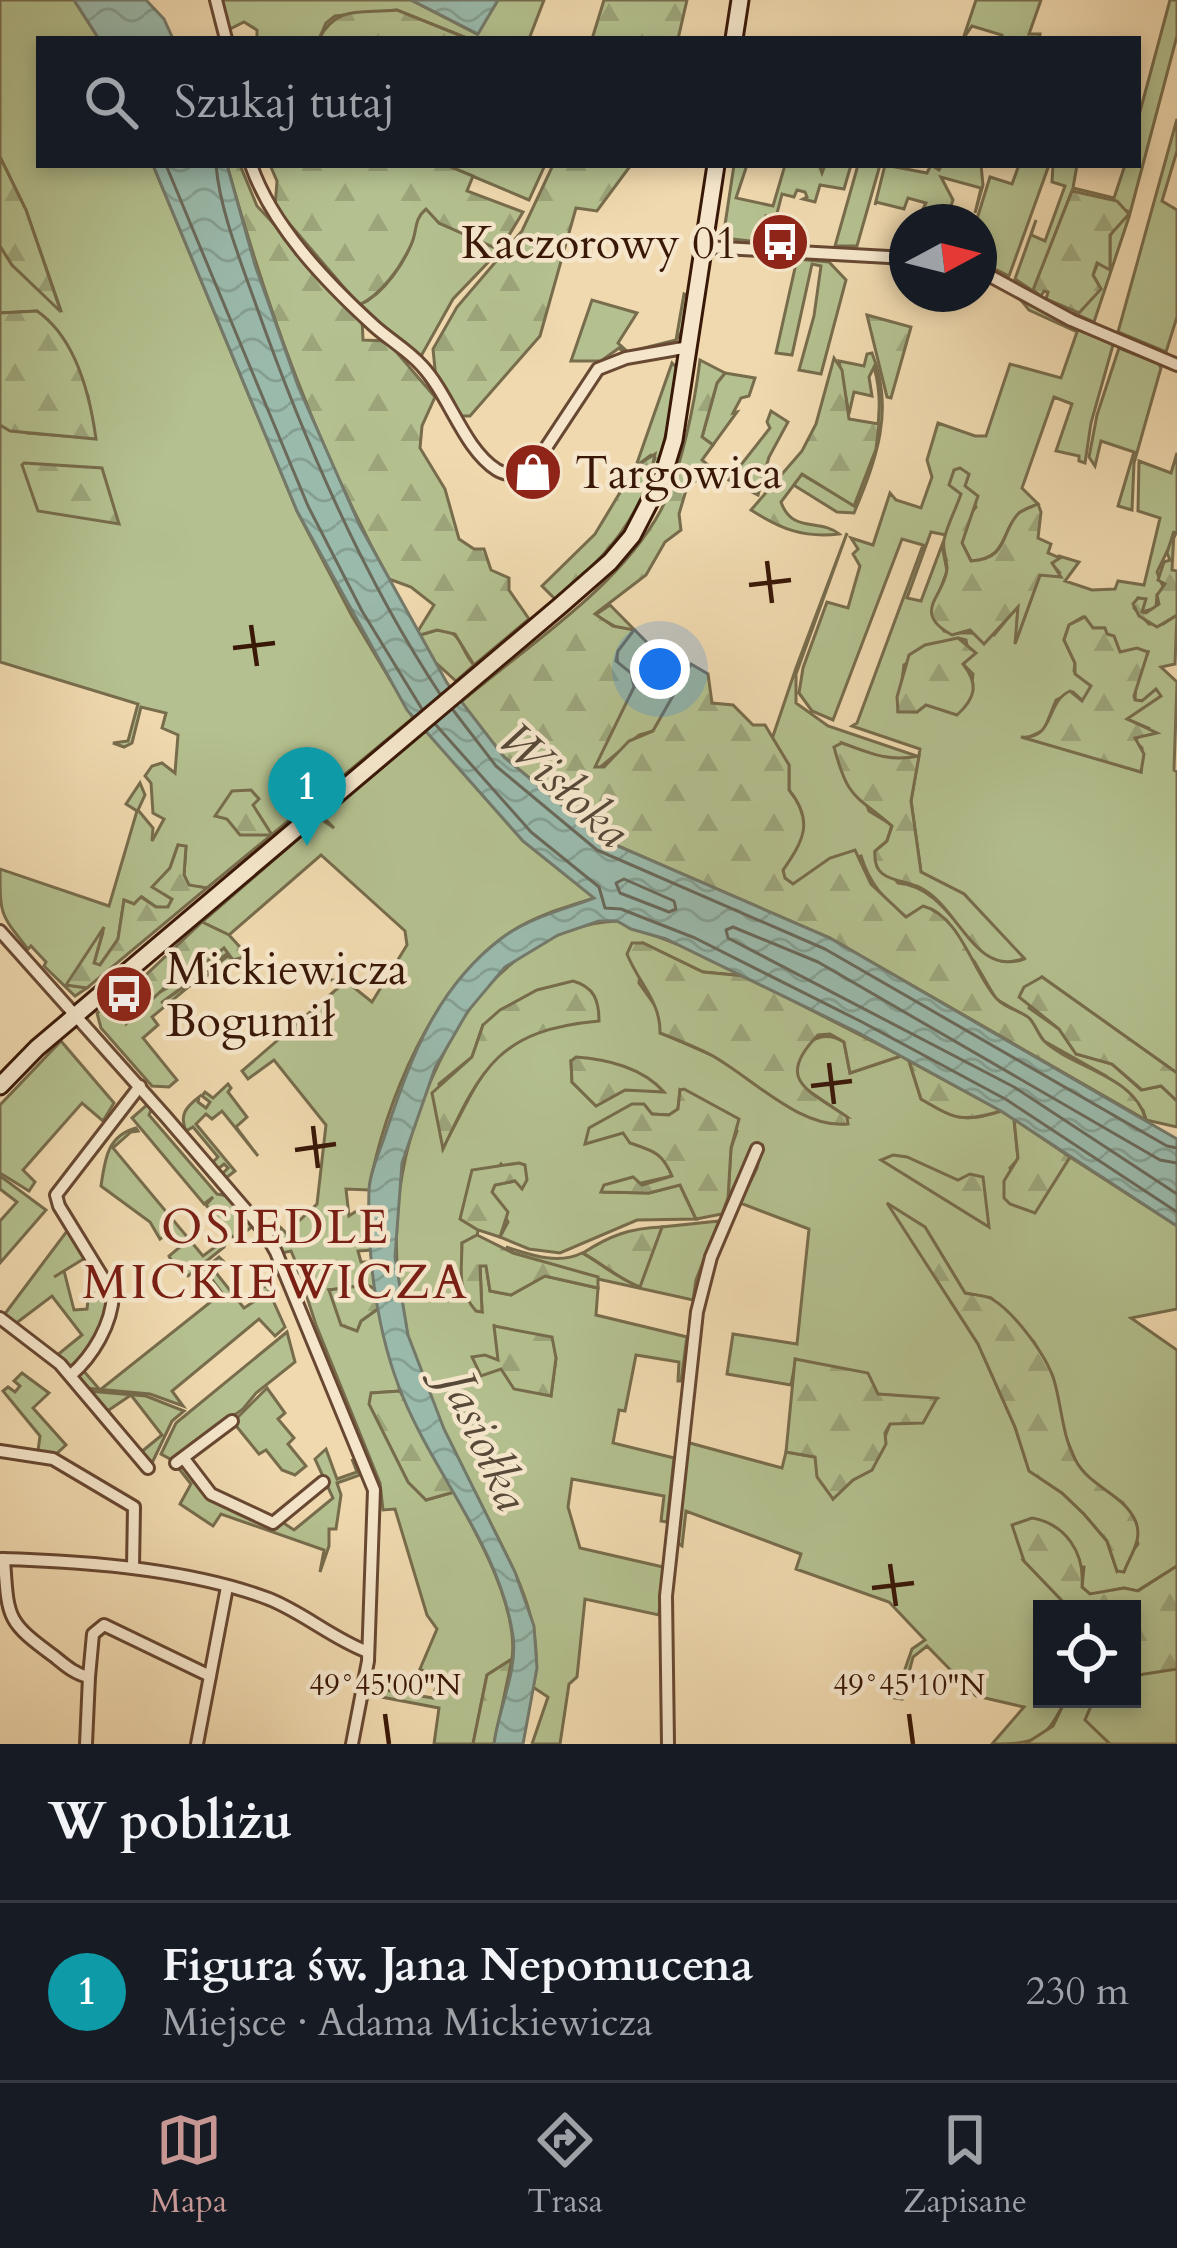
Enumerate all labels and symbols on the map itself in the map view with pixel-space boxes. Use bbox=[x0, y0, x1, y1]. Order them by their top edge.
north arrow bbox=[889, 204, 997, 312]
bus stop icon: Kaczorowy 01 bbox=[749, 211, 811, 273]
place label: Kaczorowy 01 bbox=[461, 213, 738, 274]
shop icon: Targowica bbox=[502, 441, 564, 503]
place label: Targowica bbox=[575, 443, 782, 504]
your location bbox=[630, 639, 690, 699]
water label: Wisłoka bbox=[484, 707, 644, 863]
pin: 1 bbox=[268, 747, 346, 846]
place label: Mickiewicza Bogumił bbox=[166, 939, 408, 1052]
bus stop icon: Mickiewicza Bogumił bbox=[93, 963, 155, 1025]
district label: OSIEDLE MICKIEWICZA bbox=[82, 1195, 470, 1315]
water label: Jasiołka bbox=[421, 1351, 544, 1521]
text: 49°45'00"N bbox=[309, 1665, 461, 1706]
text: 49°45'10"N bbox=[833, 1665, 985, 1706]

